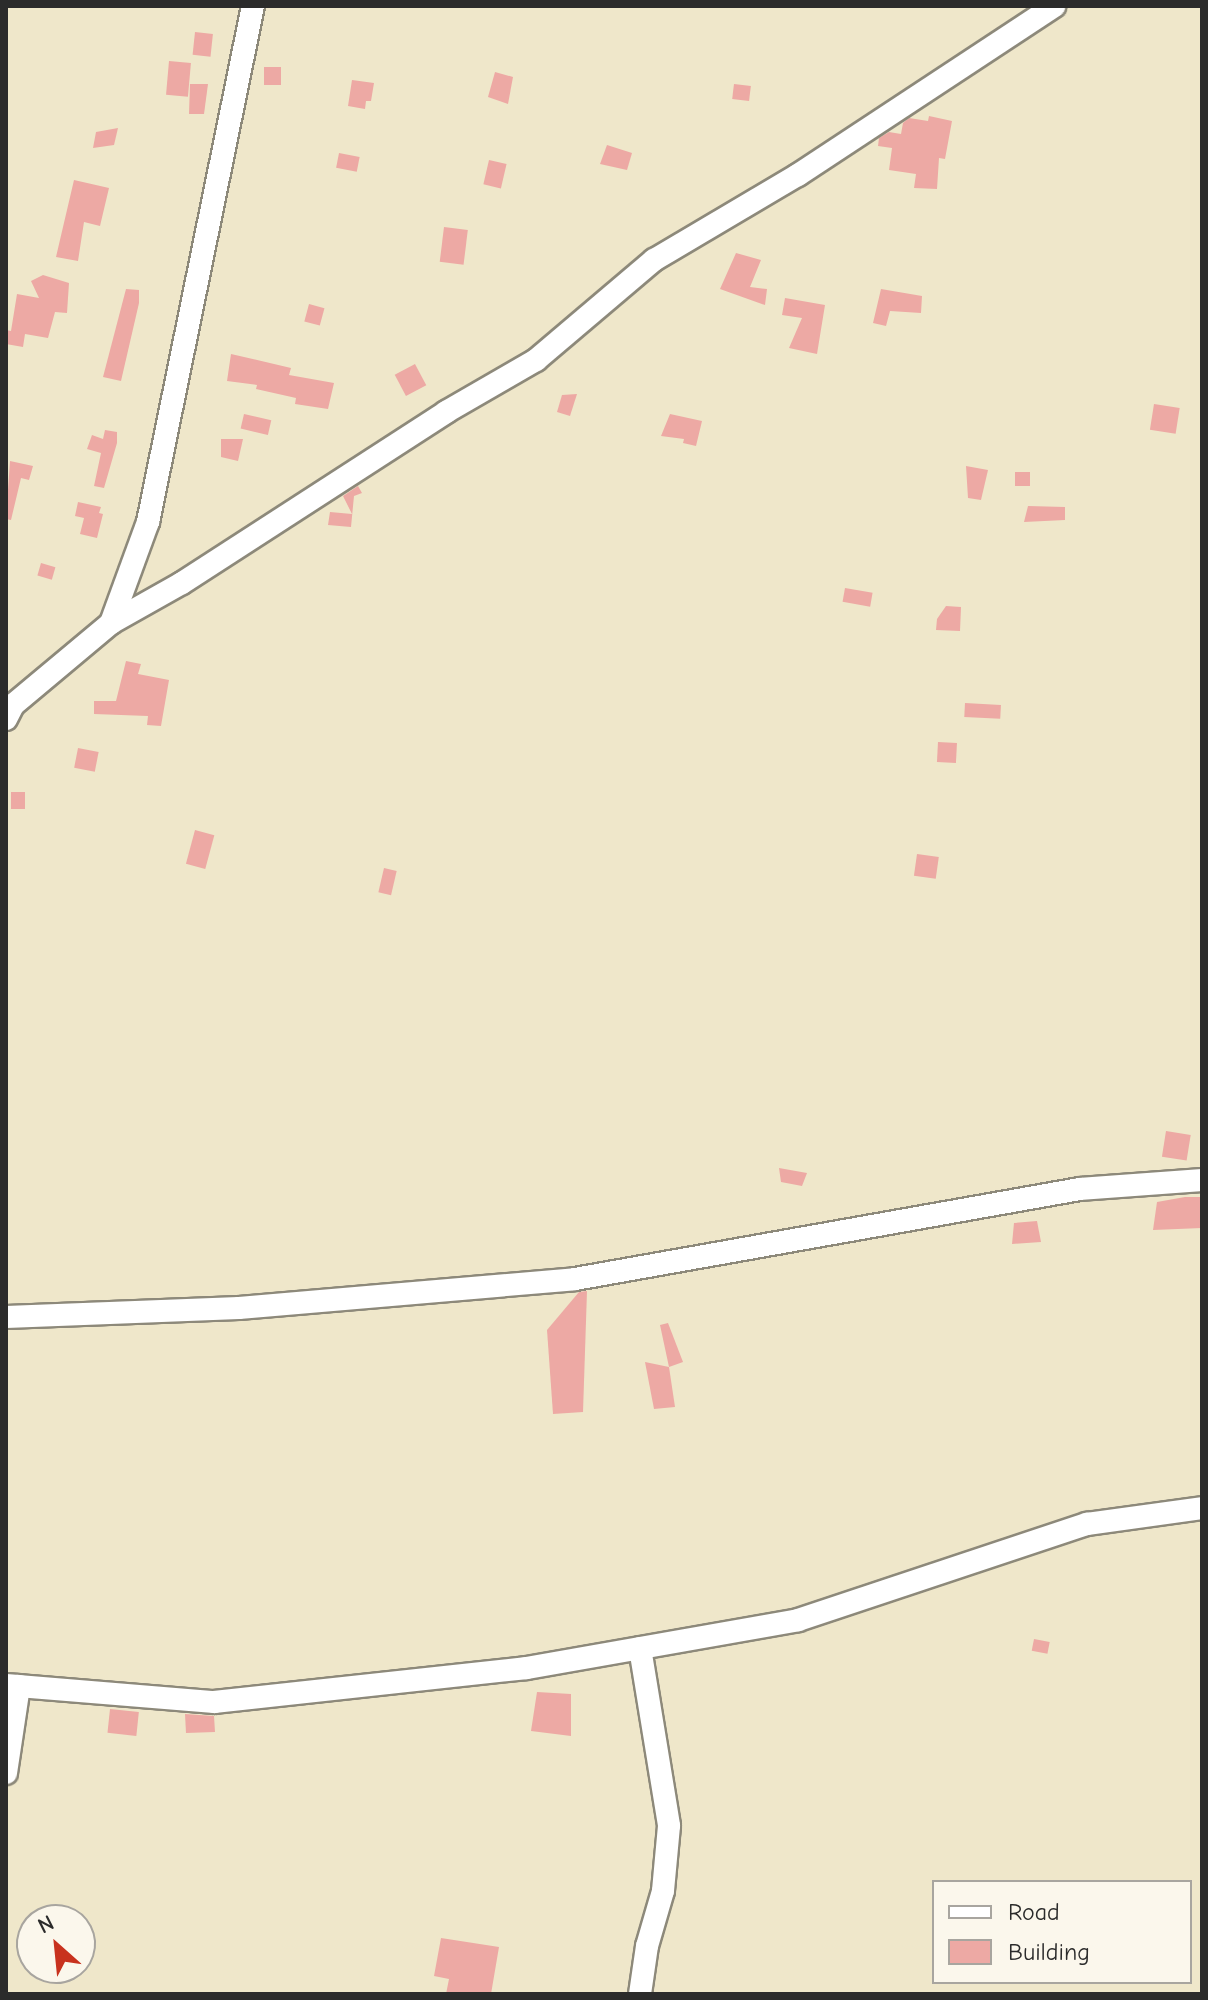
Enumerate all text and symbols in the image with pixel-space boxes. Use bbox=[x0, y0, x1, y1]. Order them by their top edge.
legend bbox=[932, 1880, 1192, 1984]
text: Road bbox=[1008, 1898, 1060, 1926]
north arrow bbox=[16, 1904, 96, 1984]
text: N bbox=[34, 1910, 58, 1939]
text: Building bbox=[1008, 1938, 1090, 1966]

